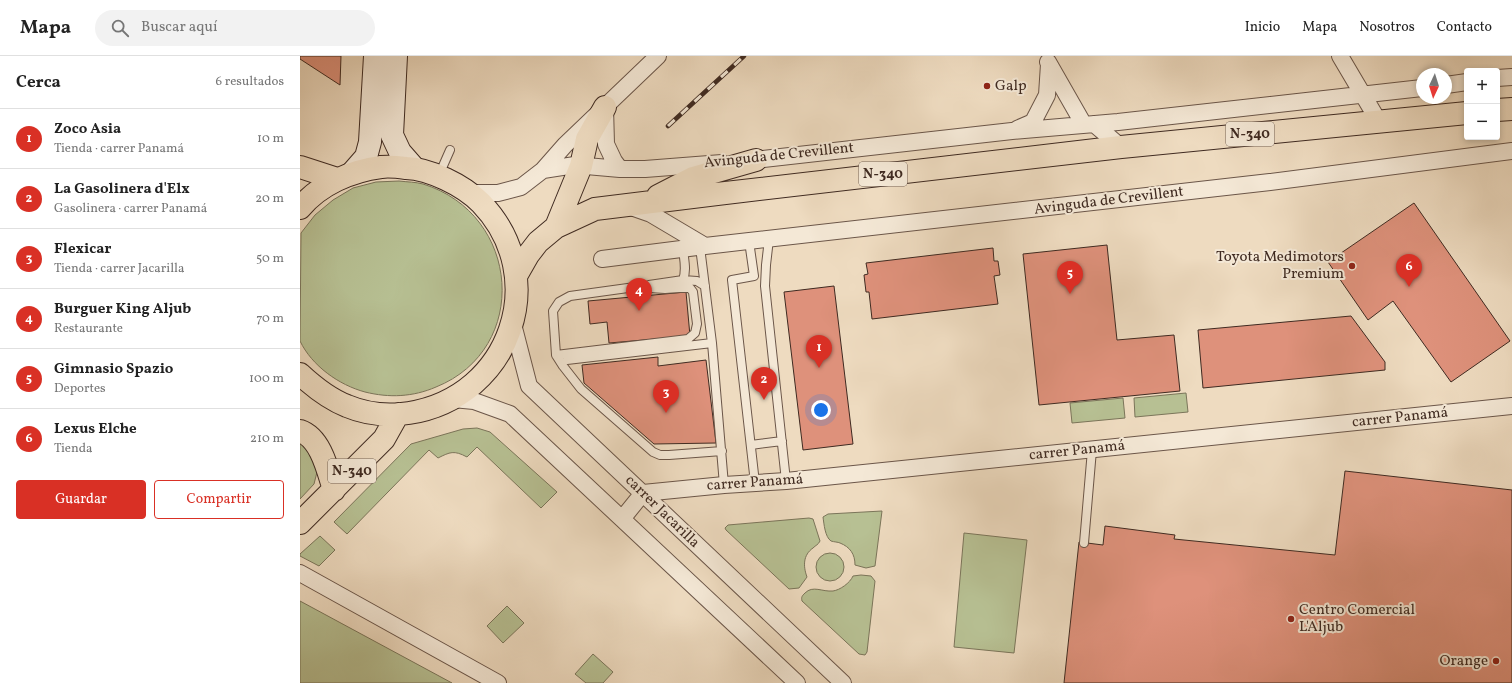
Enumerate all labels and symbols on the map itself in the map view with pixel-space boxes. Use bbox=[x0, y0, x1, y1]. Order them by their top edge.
north arrow bbox=[1416, 68, 1452, 104]
place label: Galp bbox=[995, 76, 1027, 97]
marker: Galp bbox=[982, 81, 992, 91]
road number: N-340 bbox=[1226, 122, 1274, 146]
street label: Avinguda de Crevillent bbox=[703, 138, 855, 174]
road number: N-340 bbox=[859, 162, 907, 186]
street label: Avinguda de Crevillent bbox=[1033, 181, 1185, 221]
place label: Toyota Medimotors Premium bbox=[1216, 247, 1344, 285]
pin: 6 bbox=[1396, 254, 1422, 287]
pin: 5 bbox=[1057, 261, 1083, 294]
marker: Toyota Medimotors Premium bbox=[1347, 261, 1357, 271]
pin: 4 bbox=[626, 278, 652, 311]
pin: 1 bbox=[806, 335, 832, 368]
pin: 2 bbox=[751, 367, 777, 400]
pin: 3 bbox=[653, 380, 679, 413]
your location bbox=[811, 400, 831, 420]
street label: carrer Panamá bbox=[1351, 403, 1449, 433]
street label: carrer Panamá bbox=[1028, 436, 1126, 466]
road number: N-340 bbox=[328, 459, 376, 483]
street label: carrer Panamá bbox=[706, 469, 804, 497]
street label: carrer Jacarilla bbox=[620, 471, 704, 553]
place label: Centro Comercial L'Aljub bbox=[1299, 600, 1415, 638]
marker: Centro Comercial L'Aljub bbox=[1286, 614, 1296, 624]
place label: Orange bbox=[1440, 651, 1488, 672]
marker: Orange bbox=[1491, 656, 1501, 666]

